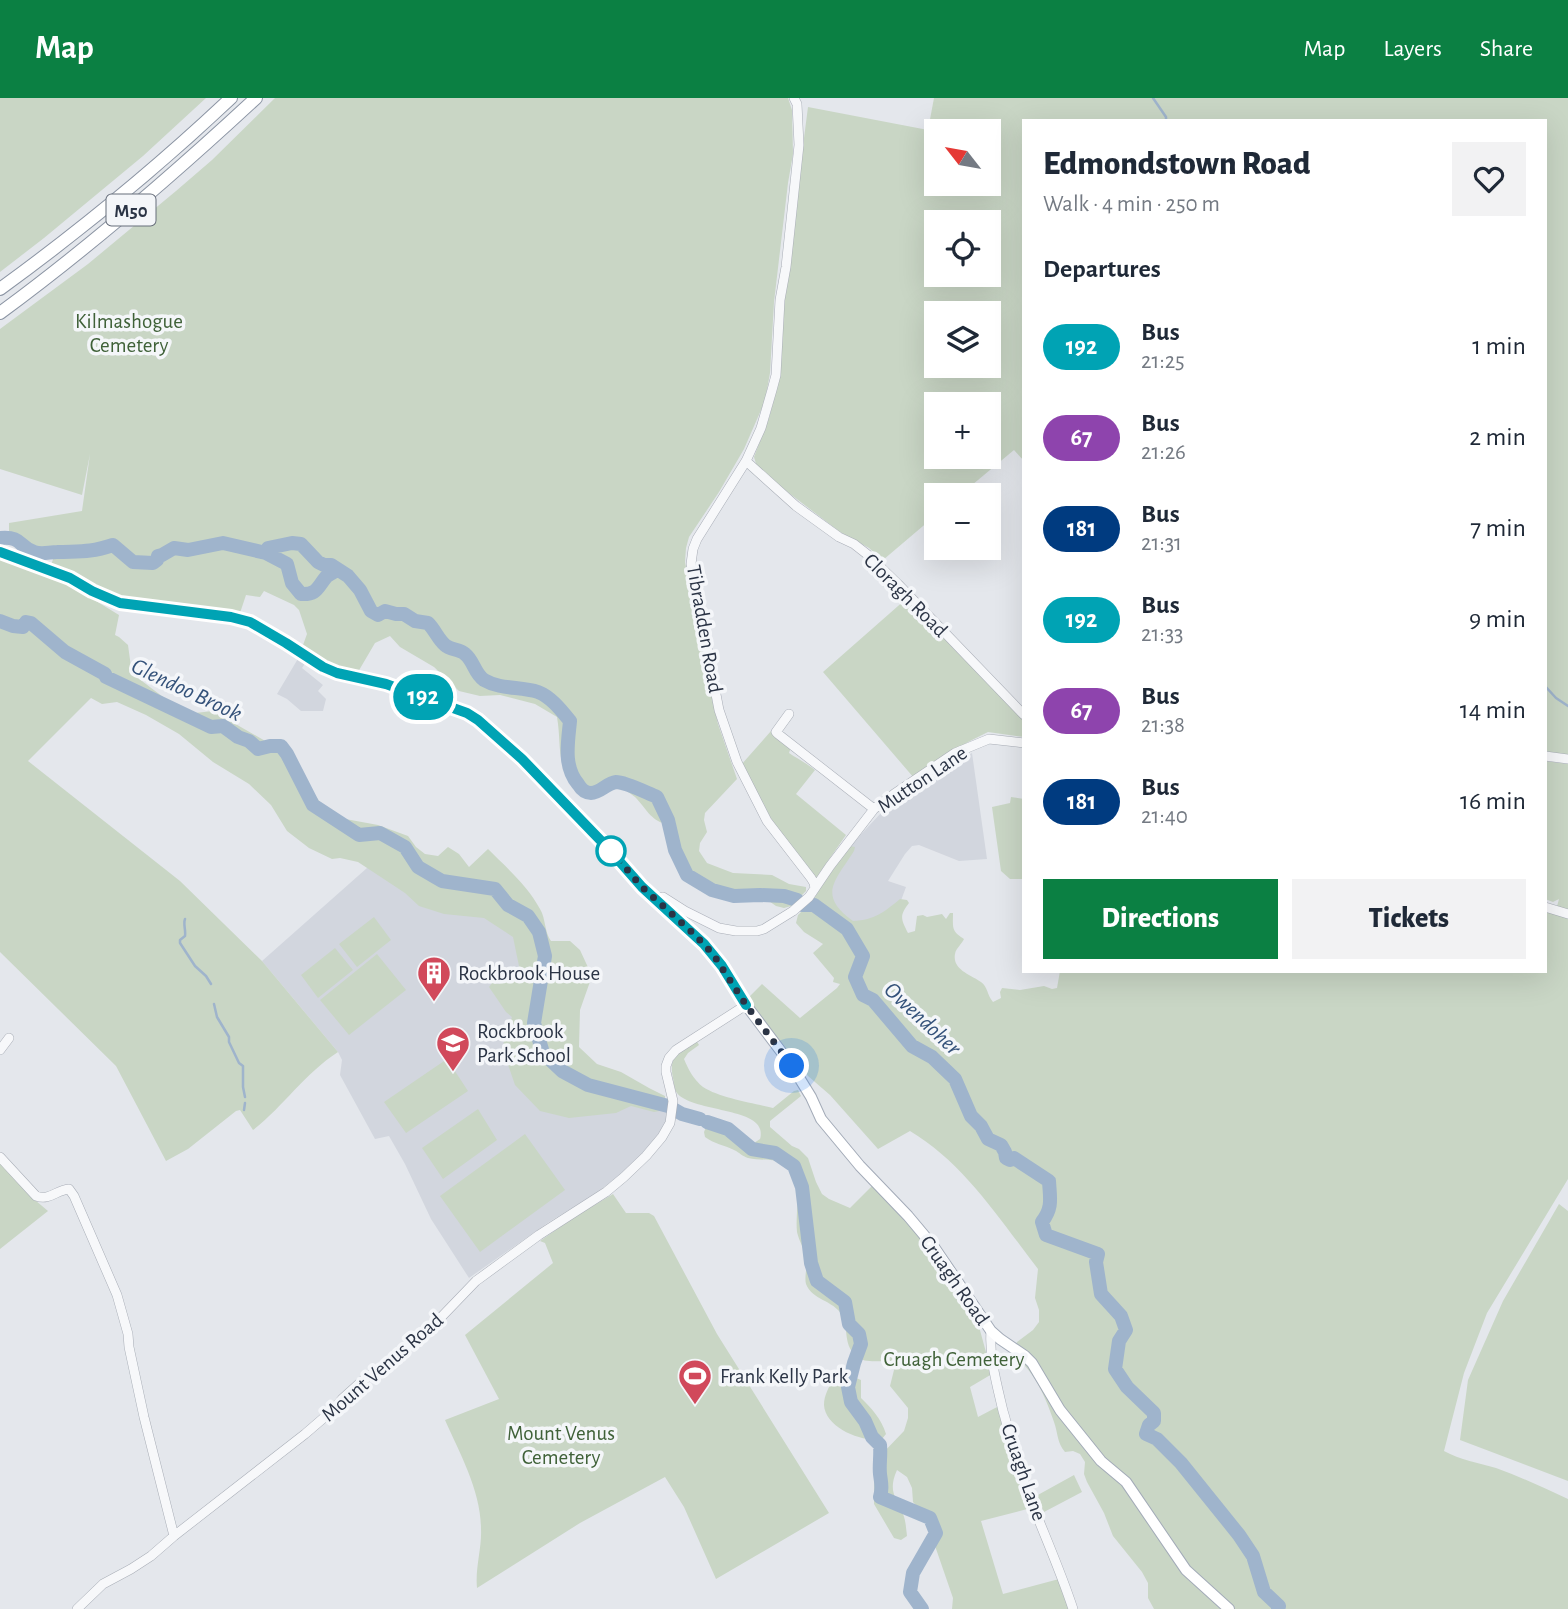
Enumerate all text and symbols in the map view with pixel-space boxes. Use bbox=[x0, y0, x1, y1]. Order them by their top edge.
text: Map bbox=[35, 32, 94, 65]
text: Map bbox=[1303, 37, 1345, 61]
text: Layers bbox=[1383, 37, 1442, 61]
text: Share bbox=[1480, 37, 1533, 61]
north arrow bbox=[924, 119, 1001, 196]
map controls bbox=[924, 119, 1001, 560]
button: heart bbox=[1452, 142, 1526, 216]
text: Edmondstown Road bbox=[1043, 148, 1310, 181]
text: Walk · 4 min · 250 m bbox=[1043, 193, 1220, 216]
road number: M50 bbox=[106, 194, 156, 226]
button: locate bbox=[924, 210, 1001, 287]
text: Departures bbox=[1043, 256, 1161, 282]
button: layers bbox=[924, 301, 1001, 378]
park label: Kilmashogue Cemetery bbox=[75, 311, 183, 356]
text: Bus bbox=[1141, 319, 1180, 345]
text: 1 min bbox=[1472, 333, 1526, 359]
text: 192 bbox=[1066, 335, 1097, 359]
text: 21:25 bbox=[1141, 350, 1185, 373]
button: + bbox=[924, 392, 1001, 469]
text: Bus bbox=[1141, 410, 1180, 436]
text: 2 min bbox=[1469, 424, 1526, 450]
text: 67 bbox=[1071, 426, 1092, 450]
text: 21:26 bbox=[1141, 441, 1186, 464]
button: − bbox=[924, 483, 1001, 560]
text: Bus bbox=[1141, 501, 1180, 527]
text: 7 min bbox=[1470, 515, 1526, 541]
text: 181 bbox=[1067, 517, 1096, 541]
text: 21:31 bbox=[1141, 532, 1182, 555]
street label: Cloragh Road bbox=[860, 549, 952, 641]
street label: Tibradden Road bbox=[683, 563, 726, 695]
text: Bus bbox=[1141, 592, 1180, 618]
text: 9 min bbox=[1469, 606, 1526, 632]
text: 192 bbox=[1066, 608, 1097, 632]
text: 21:33 bbox=[1141, 623, 1184, 646]
water label: Glendoo Brook bbox=[128, 655, 246, 726]
line badge: 192 bbox=[383, 674, 463, 720]
text: Bus bbox=[1141, 683, 1180, 709]
text: 192 bbox=[407, 685, 439, 709]
text: 14 min bbox=[1460, 697, 1526, 723]
text: 67 bbox=[1071, 699, 1092, 723]
text: 21:38 bbox=[1141, 714, 1185, 737]
street label: Mutton Lane bbox=[874, 742, 971, 817]
text: Bus bbox=[1141, 774, 1180, 800]
text: 16 min bbox=[1460, 788, 1526, 814]
text: 181 bbox=[1067, 790, 1096, 814]
text: 21:40 bbox=[1141, 805, 1188, 828]
unlabelled marker bbox=[596, 836, 626, 866]
button: Directions bbox=[1043, 879, 1278, 959]
button: Tickets bbox=[1292, 879, 1526, 959]
building icon: Rockbrook House bbox=[415, 954, 453, 1003]
place label: Rockbrook House bbox=[458, 963, 600, 984]
water label: Owendoher bbox=[879, 978, 965, 1060]
place label: Rockbrook Park School bbox=[477, 1021, 571, 1066]
school or university icon: Rockbrook Park School bbox=[434, 1024, 472, 1073]
your location bbox=[774, 1048, 809, 1083]
street label: Cruagh Road bbox=[916, 1232, 993, 1329]
street label: Mount Venus Road bbox=[318, 1309, 447, 1426]
park label: Cruagh Cemetery bbox=[883, 1349, 1025, 1370]
sports icon: Frank Kelly Park bbox=[676, 1357, 714, 1406]
place label: Frank Kelly Park bbox=[720, 1366, 848, 1387]
street label: Cruagh Lane bbox=[997, 1421, 1050, 1523]
park label: Mount Venus Cemetery bbox=[507, 1423, 615, 1468]

